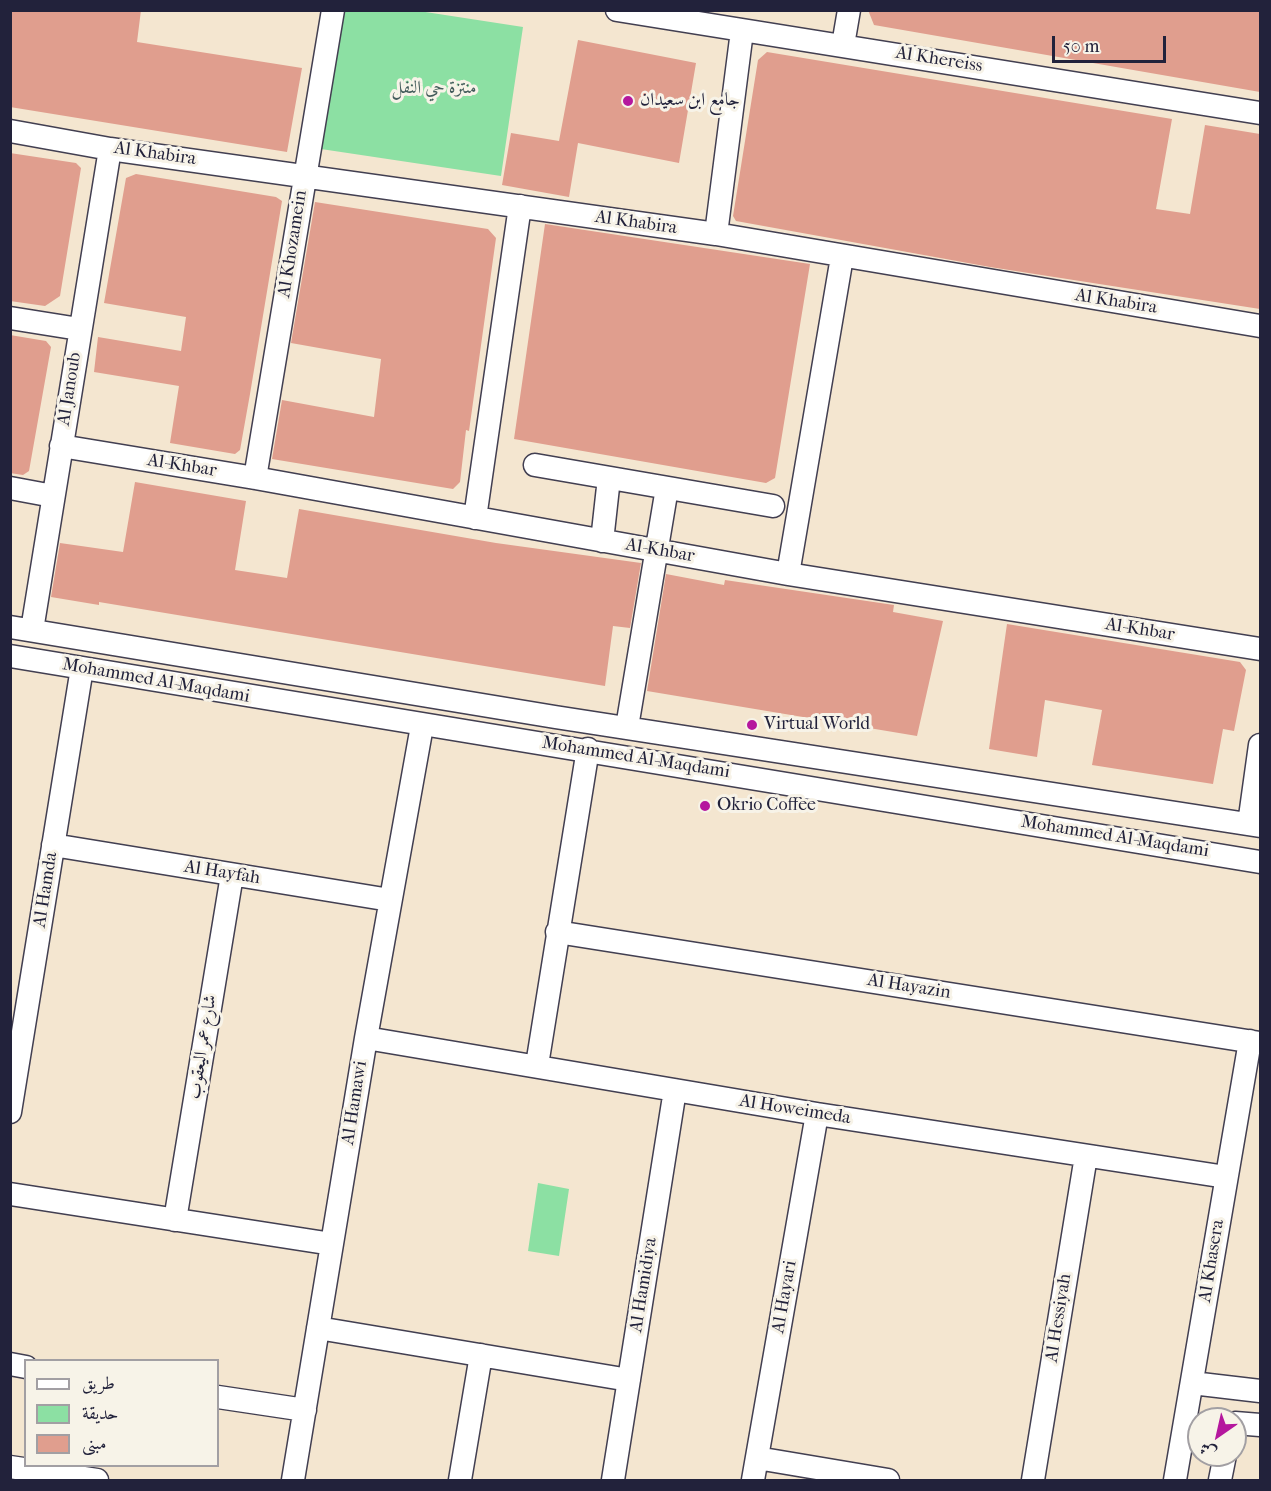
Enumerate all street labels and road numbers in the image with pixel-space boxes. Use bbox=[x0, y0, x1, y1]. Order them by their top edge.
street label: Al Khereiss bbox=[894, 42, 984, 78]
street label: Al Khabira bbox=[113, 138, 197, 170]
street label: Al Khozamein bbox=[274, 189, 312, 299]
street label: Al Khabira bbox=[594, 207, 678, 239]
street label: Al Khabira bbox=[1073, 285, 1159, 319]
street label: Al Janoub bbox=[54, 351, 86, 427]
street label: Al-Khbar bbox=[146, 450, 218, 482]
street label: Al-Khbar bbox=[624, 534, 696, 568]
street label: Al-Khbar bbox=[1104, 614, 1176, 646]
street label: Mohammed Al-Maqdami bbox=[61, 654, 251, 708]
street label: Mohammed Al-Maqdami bbox=[541, 732, 731, 784]
street label: Mohammed Al-Maqdami bbox=[1020, 811, 1210, 863]
street label: Al Hamda bbox=[29, 851, 63, 929]
street label: Al Hayfah bbox=[182, 856, 262, 890]
street label: Al Hayazin bbox=[866, 970, 952, 1004]
street label: شارع عمر اليعقوب bbox=[184, 993, 222, 1101]
street label: Al Hamawi bbox=[338, 1059, 372, 1147]
street label: Al Howeimeda bbox=[738, 1091, 852, 1129]
street label: Al Khasera bbox=[1195, 1218, 1229, 1304]
street label: Al Hamidiya bbox=[626, 1236, 662, 1334]
street label: Al Hayari bbox=[768, 1259, 802, 1335]
street label: Al Hessiyah bbox=[1041, 1272, 1077, 1364]

